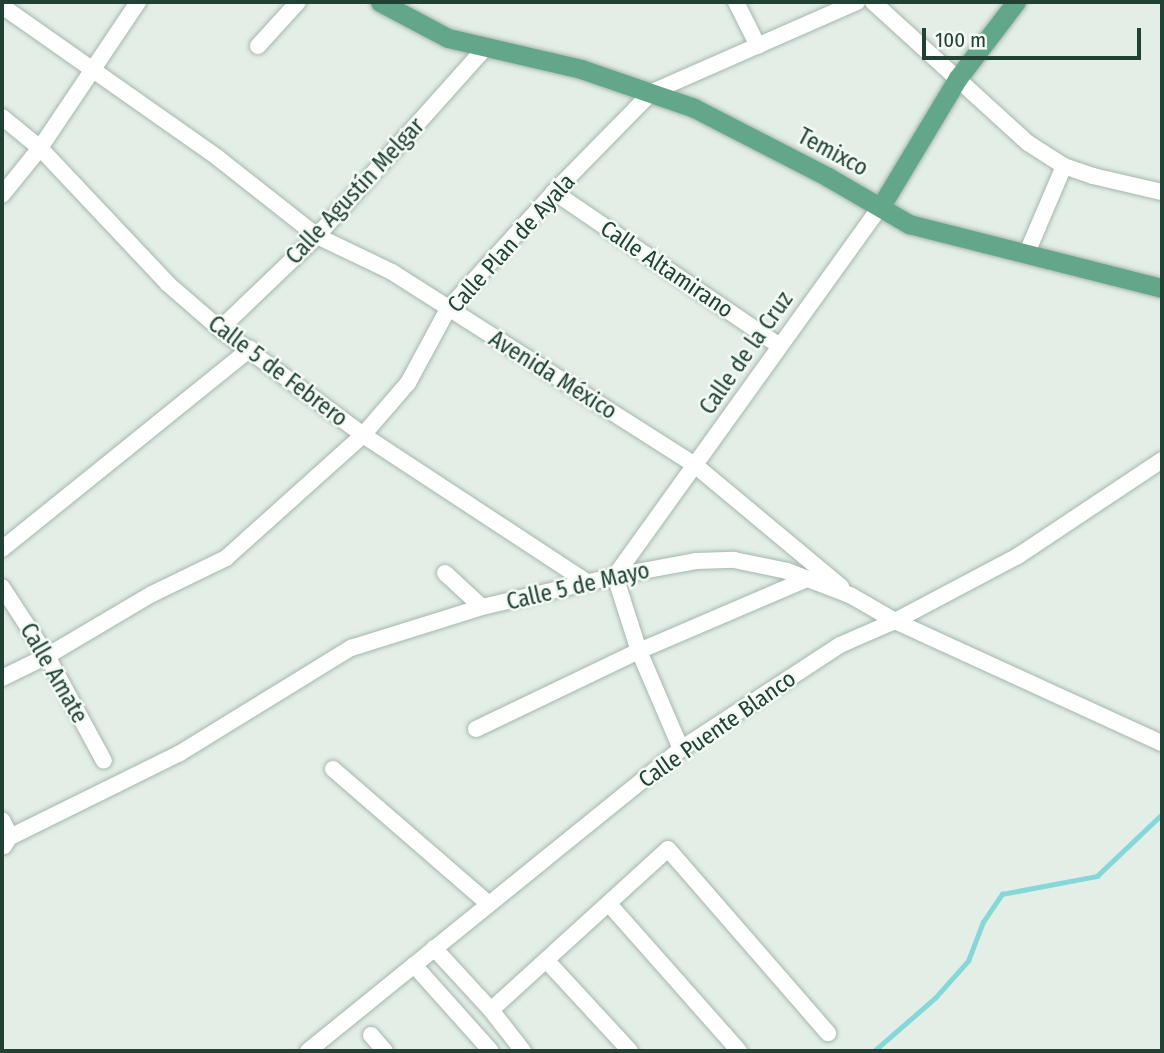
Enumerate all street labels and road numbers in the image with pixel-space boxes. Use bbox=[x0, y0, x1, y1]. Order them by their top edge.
street label: Calle Agustín Melgar bbox=[280, 112, 430, 270]
street label: Temixco bbox=[793, 122, 873, 182]
street label: Calle Plan de Ayala bbox=[441, 168, 581, 318]
street label: Calle Altamirano bbox=[595, 214, 739, 324]
street label: Calle de la Cruz bbox=[694, 286, 798, 420]
street label: Calle 5 de Febrero bbox=[203, 310, 353, 432]
street label: Avenida México bbox=[484, 325, 622, 425]
street label: Calle 5 de Mayo bbox=[504, 556, 652, 616]
street label: Calle Amate bbox=[14, 618, 94, 728]
street label: Calle Puente Blanco bbox=[633, 664, 801, 794]

